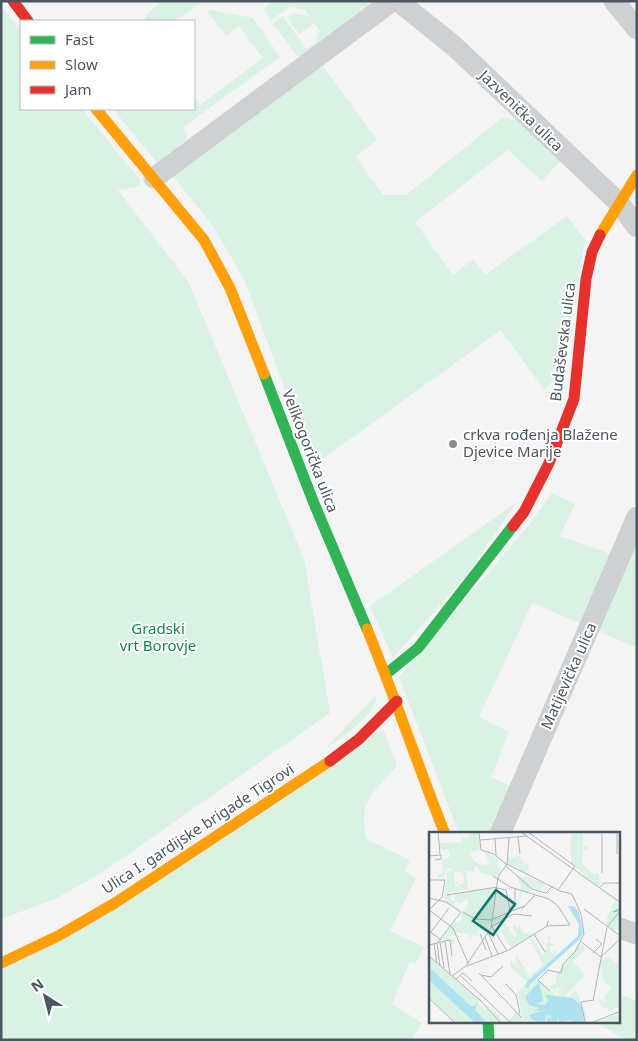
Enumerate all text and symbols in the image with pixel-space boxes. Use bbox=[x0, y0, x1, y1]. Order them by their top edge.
legend bbox=[20, 20, 195, 110]
text: Fast bbox=[65, 29, 94, 49]
text: Slow bbox=[65, 54, 98, 74]
street label: Jazvenička ulica bbox=[474, 64, 568, 155]
text: Jam bbox=[63, 79, 92, 99]
street label: Budaševska ulica bbox=[545, 281, 579, 403]
street label: Velikogorička ulica bbox=[278, 386, 344, 515]
place label: crkva rođenja Blažene Djevice Marije bbox=[463, 424, 618, 461]
marker: crkva rođenja Blažene Djevice Marije bbox=[447, 438, 459, 450]
park label: Gradski vrt Borovje bbox=[120, 618, 196, 655]
street label: Matijevička ulica bbox=[536, 619, 601, 732]
street label: Ulica I. gardijske brigade Tigrovi bbox=[97, 758, 297, 898]
inset map bbox=[429, 832, 620, 1024]
north arrow bbox=[20, 971, 70, 1021]
text: N bbox=[27, 974, 47, 996]

